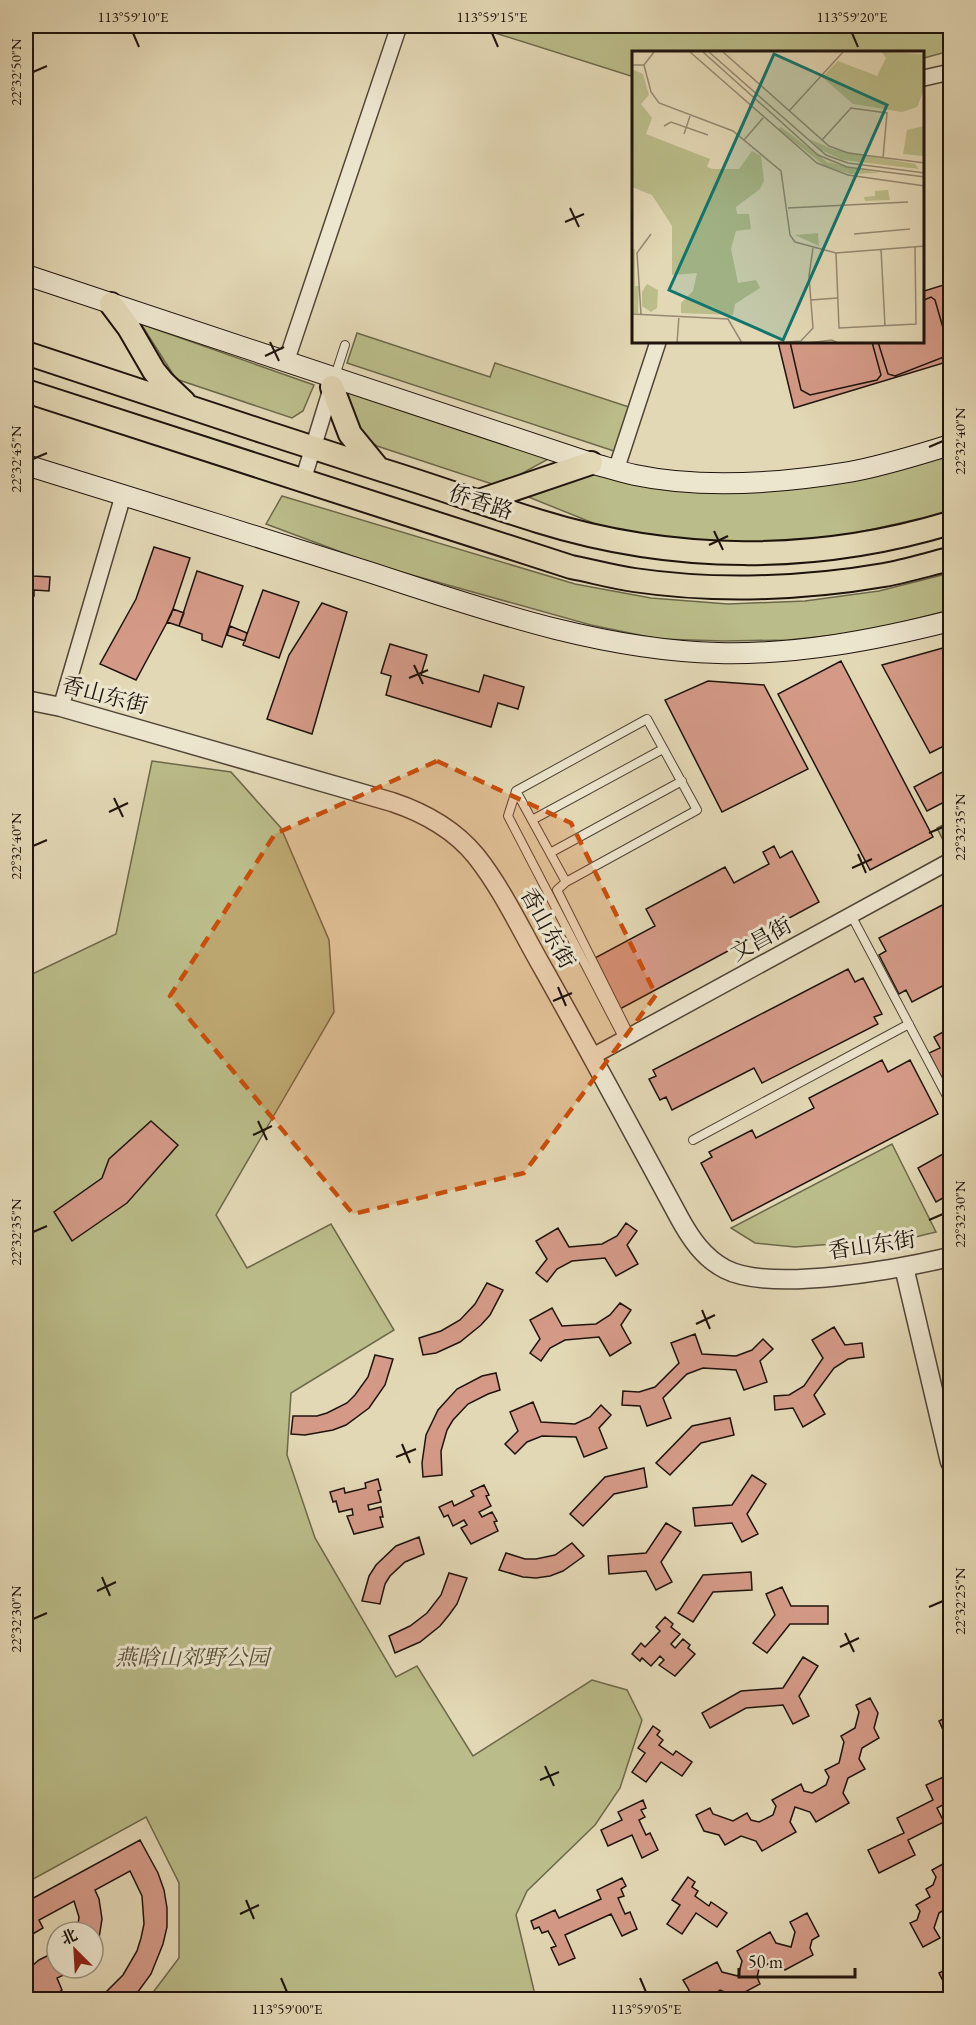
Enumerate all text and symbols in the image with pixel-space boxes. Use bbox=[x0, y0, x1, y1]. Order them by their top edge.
text: 113°59'10"E bbox=[97, 7, 169, 26]
text: 113°59'15"E bbox=[456, 7, 528, 26]
text: 113°59'20"E bbox=[816, 7, 888, 26]
text: 22°32'50"N bbox=[6, 38, 25, 106]
inset map bbox=[632, 51, 925, 344]
text: 22°32'40"N bbox=[950, 407, 969, 475]
text: 22°32'45"N bbox=[6, 425, 25, 493]
street label: 侨香路 bbox=[445, 478, 517, 526]
street label: 香山东街 bbox=[59, 670, 151, 720]
text: 22°32'35"N bbox=[950, 793, 969, 861]
text: 22°32'40"N bbox=[6, 812, 25, 880]
street label: 香山东街 bbox=[514, 882, 582, 974]
street label: 文昌街 bbox=[725, 910, 797, 968]
text: 22°32'30"N bbox=[950, 1180, 969, 1248]
text: 22°32'35"N bbox=[6, 1198, 25, 1266]
street label: 香山东街 bbox=[826, 1225, 918, 1265]
text: 22°32'25"N bbox=[950, 1567, 969, 1635]
text: 22°32'30"N bbox=[6, 1585, 25, 1653]
park label: 燕晗山郊野公园 bbox=[115, 1643, 272, 1672]
north arrow bbox=[45, 1920, 105, 1980]
text: 北 bbox=[58, 1924, 81, 1950]
scale bar bbox=[739, 1941, 854, 1979]
text: 50 m bbox=[748, 1950, 783, 1973]
text: 113°59'00"E bbox=[251, 1999, 323, 2018]
text: 113°59'05"E bbox=[610, 1999, 682, 2018]

